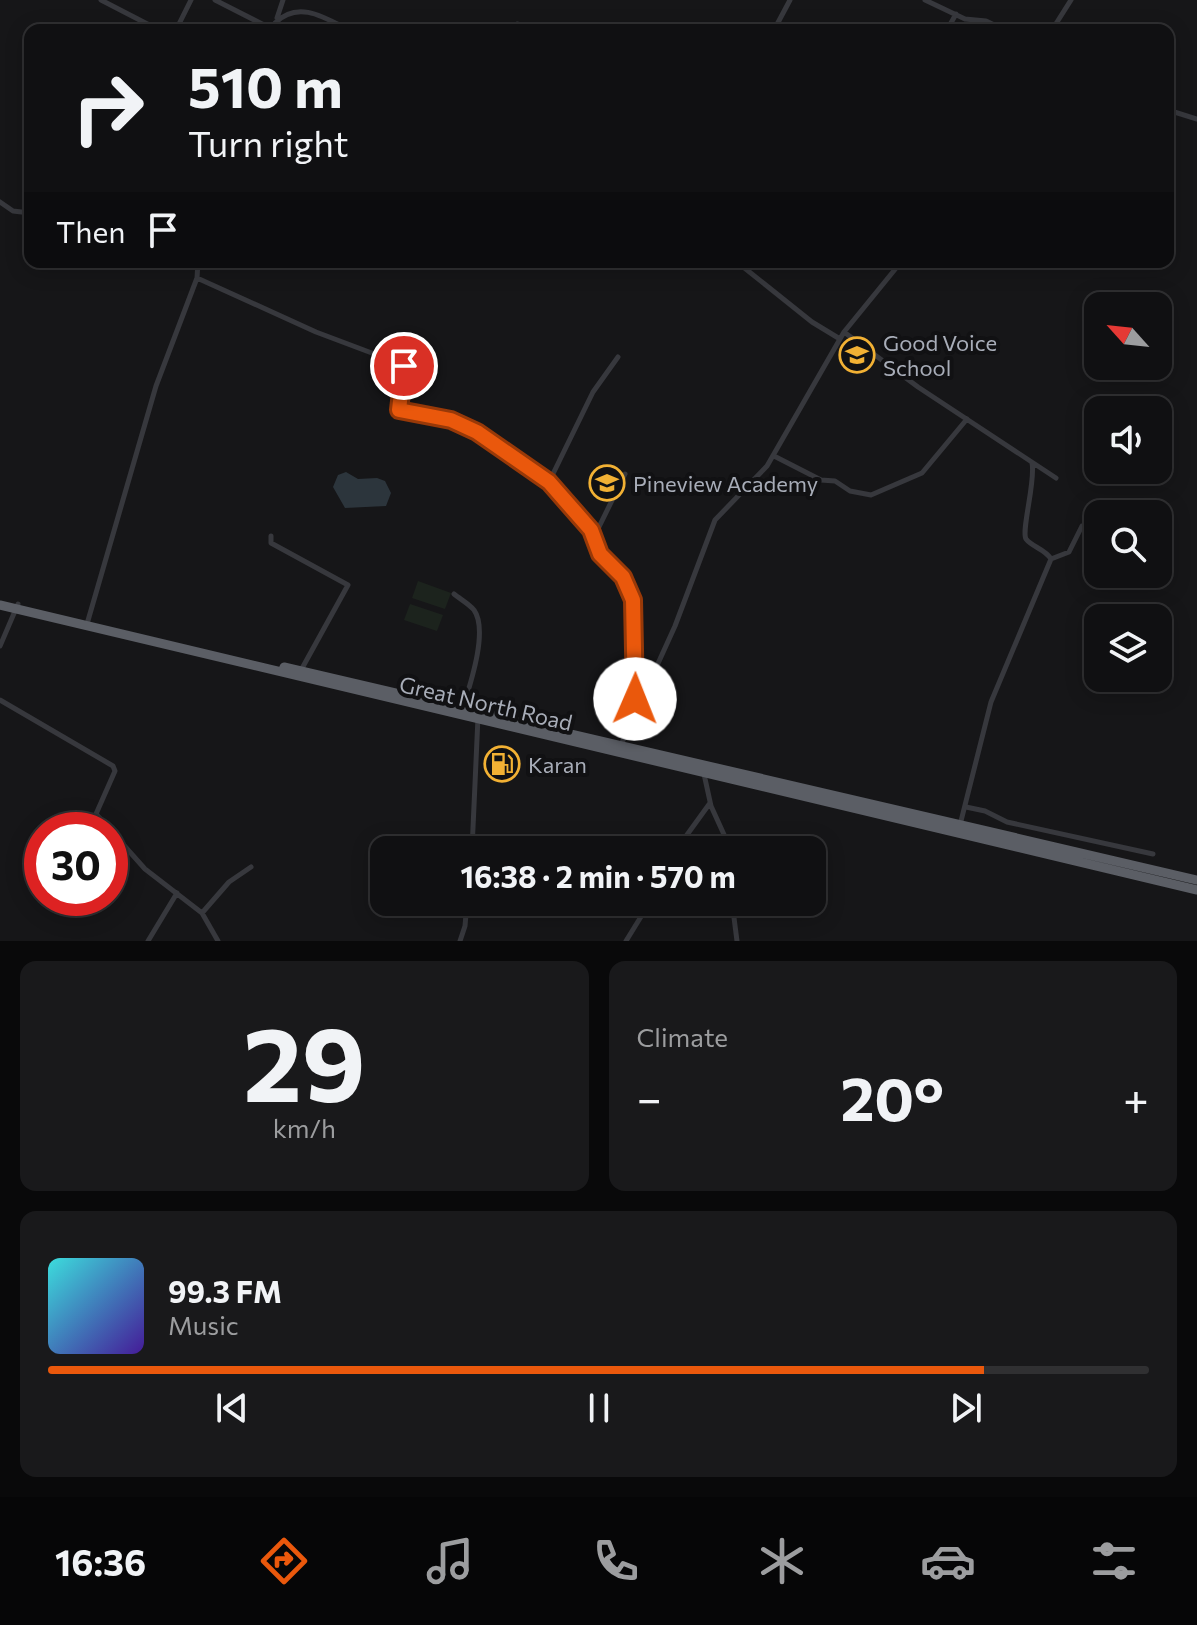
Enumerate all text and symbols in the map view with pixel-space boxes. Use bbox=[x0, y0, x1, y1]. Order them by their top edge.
text: 510 m bbox=[188, 51, 343, 120]
icon: right bbox=[56, 56, 160, 160]
text: Turn right bbox=[188, 120, 349, 164]
icon: arrive bbox=[141, 208, 185, 252]
text: Then bbox=[56, 212, 125, 249]
north arrow bbox=[1084, 292, 1172, 380]
map controls bbox=[1084, 292, 1172, 692]
place label: Good Voice School bbox=[883, 329, 997, 381]
pin bbox=[370, 332, 438, 400]
school or university icon: Good Voice School bbox=[838, 336, 876, 374]
icon: arrive bbox=[382, 344, 426, 388]
button: sound bbox=[1084, 396, 1172, 484]
school or university icon: Pineview Academy bbox=[588, 464, 626, 502]
place label: Pineview Academy bbox=[633, 470, 818, 497]
button: search bbox=[1084, 500, 1172, 588]
button: layers bbox=[1084, 604, 1172, 692]
position arrow bbox=[593, 657, 677, 741]
street label: Great North Road bbox=[397, 670, 575, 736]
fuel station icon: Karan bbox=[483, 745, 521, 783]
place label: Karan bbox=[528, 751, 587, 778]
speed limit sign: 30 bbox=[24, 812, 128, 916]
text: 16:38 · 2 min · 570 m bbox=[460, 857, 736, 894]
text: 29 bbox=[243, 996, 366, 1123]
text: Climate bbox=[637, 1021, 728, 1052]
text: 20° bbox=[841, 1060, 944, 1133]
text: − bbox=[637, 1070, 662, 1124]
text: + bbox=[1123, 1070, 1149, 1124]
text: km/h bbox=[273, 1112, 336, 1143]
text: 99.3 FM bbox=[168, 1272, 282, 1309]
text: Music bbox=[168, 1309, 239, 1340]
icon: previous bbox=[210, 1386, 254, 1430]
icon: pause bbox=[577, 1386, 621, 1430]
icon: next bbox=[944, 1386, 988, 1430]
icon: directions bbox=[256, 1533, 312, 1589]
icon: music bbox=[422, 1533, 478, 1589]
icon: phone bbox=[588, 1533, 644, 1589]
icon: climate bbox=[754, 1533, 810, 1589]
icon: car bbox=[920, 1533, 976, 1589]
icon: filters bbox=[1086, 1533, 1142, 1589]
text: 16:36 bbox=[55, 1539, 146, 1583]

